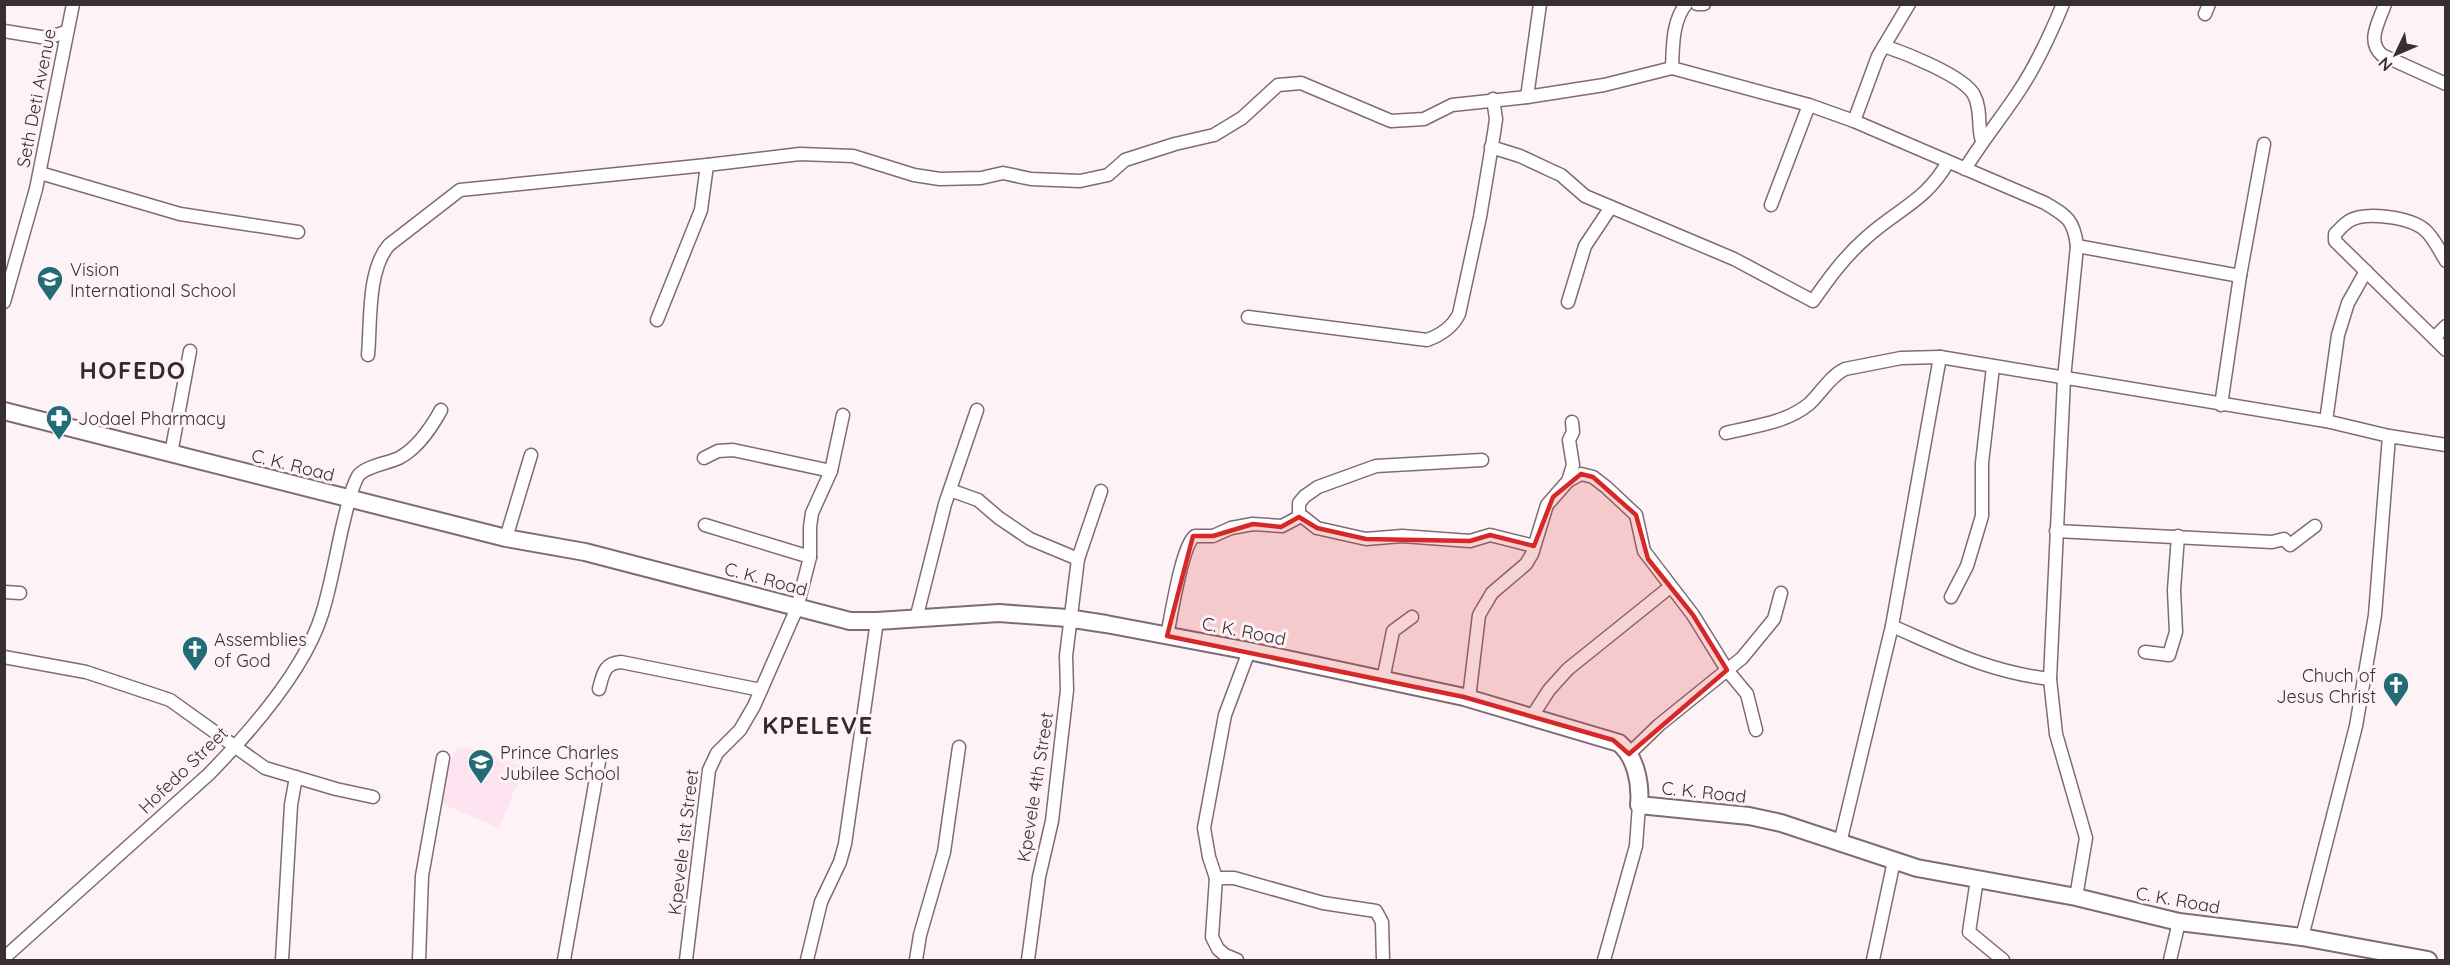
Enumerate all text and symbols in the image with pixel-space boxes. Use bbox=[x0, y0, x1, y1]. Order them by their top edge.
north arrow bbox=[2366, 24, 2426, 84]
street label: Seth Deti Avenue bbox=[11, 26, 61, 170]
text: N bbox=[2374, 53, 2396, 76]
place label: Vision International School bbox=[70, 258, 236, 302]
school or university icon: Vision International School bbox=[35, 264, 65, 302]
district label: HOFEDO bbox=[79, 355, 187, 385]
pharmacy icon: Jodael Pharmacy bbox=[44, 403, 74, 441]
place label: Jodael Pharmacy bbox=[78, 407, 226, 430]
street label: C. K. Road bbox=[249, 444, 337, 486]
street label: C. K. Road bbox=[722, 557, 810, 601]
street label: C. K. Road bbox=[1200, 612, 1288, 650]
place label: Assemblies of God bbox=[214, 628, 307, 672]
church icon: Assemblies of God bbox=[180, 634, 210, 672]
place label: Chuch of Jesus Christ bbox=[2276, 664, 2377, 708]
church icon: Chuch of Jesus Christ bbox=[2381, 670, 2411, 708]
district label: KPELEVE bbox=[762, 710, 874, 740]
street label: Kpevele 4th Street bbox=[1012, 710, 1058, 864]
street label: Hofedo Street bbox=[133, 722, 233, 818]
place label: Prince Charles Jubilee School bbox=[500, 741, 620, 785]
school or university icon: Prince Charles Jubilee School bbox=[466, 747, 496, 785]
street label: Kpevele 1st Street bbox=[663, 768, 703, 916]
street label: C. K. Road bbox=[1661, 776, 1747, 808]
street label: C. K. Road bbox=[2134, 881, 2222, 919]

